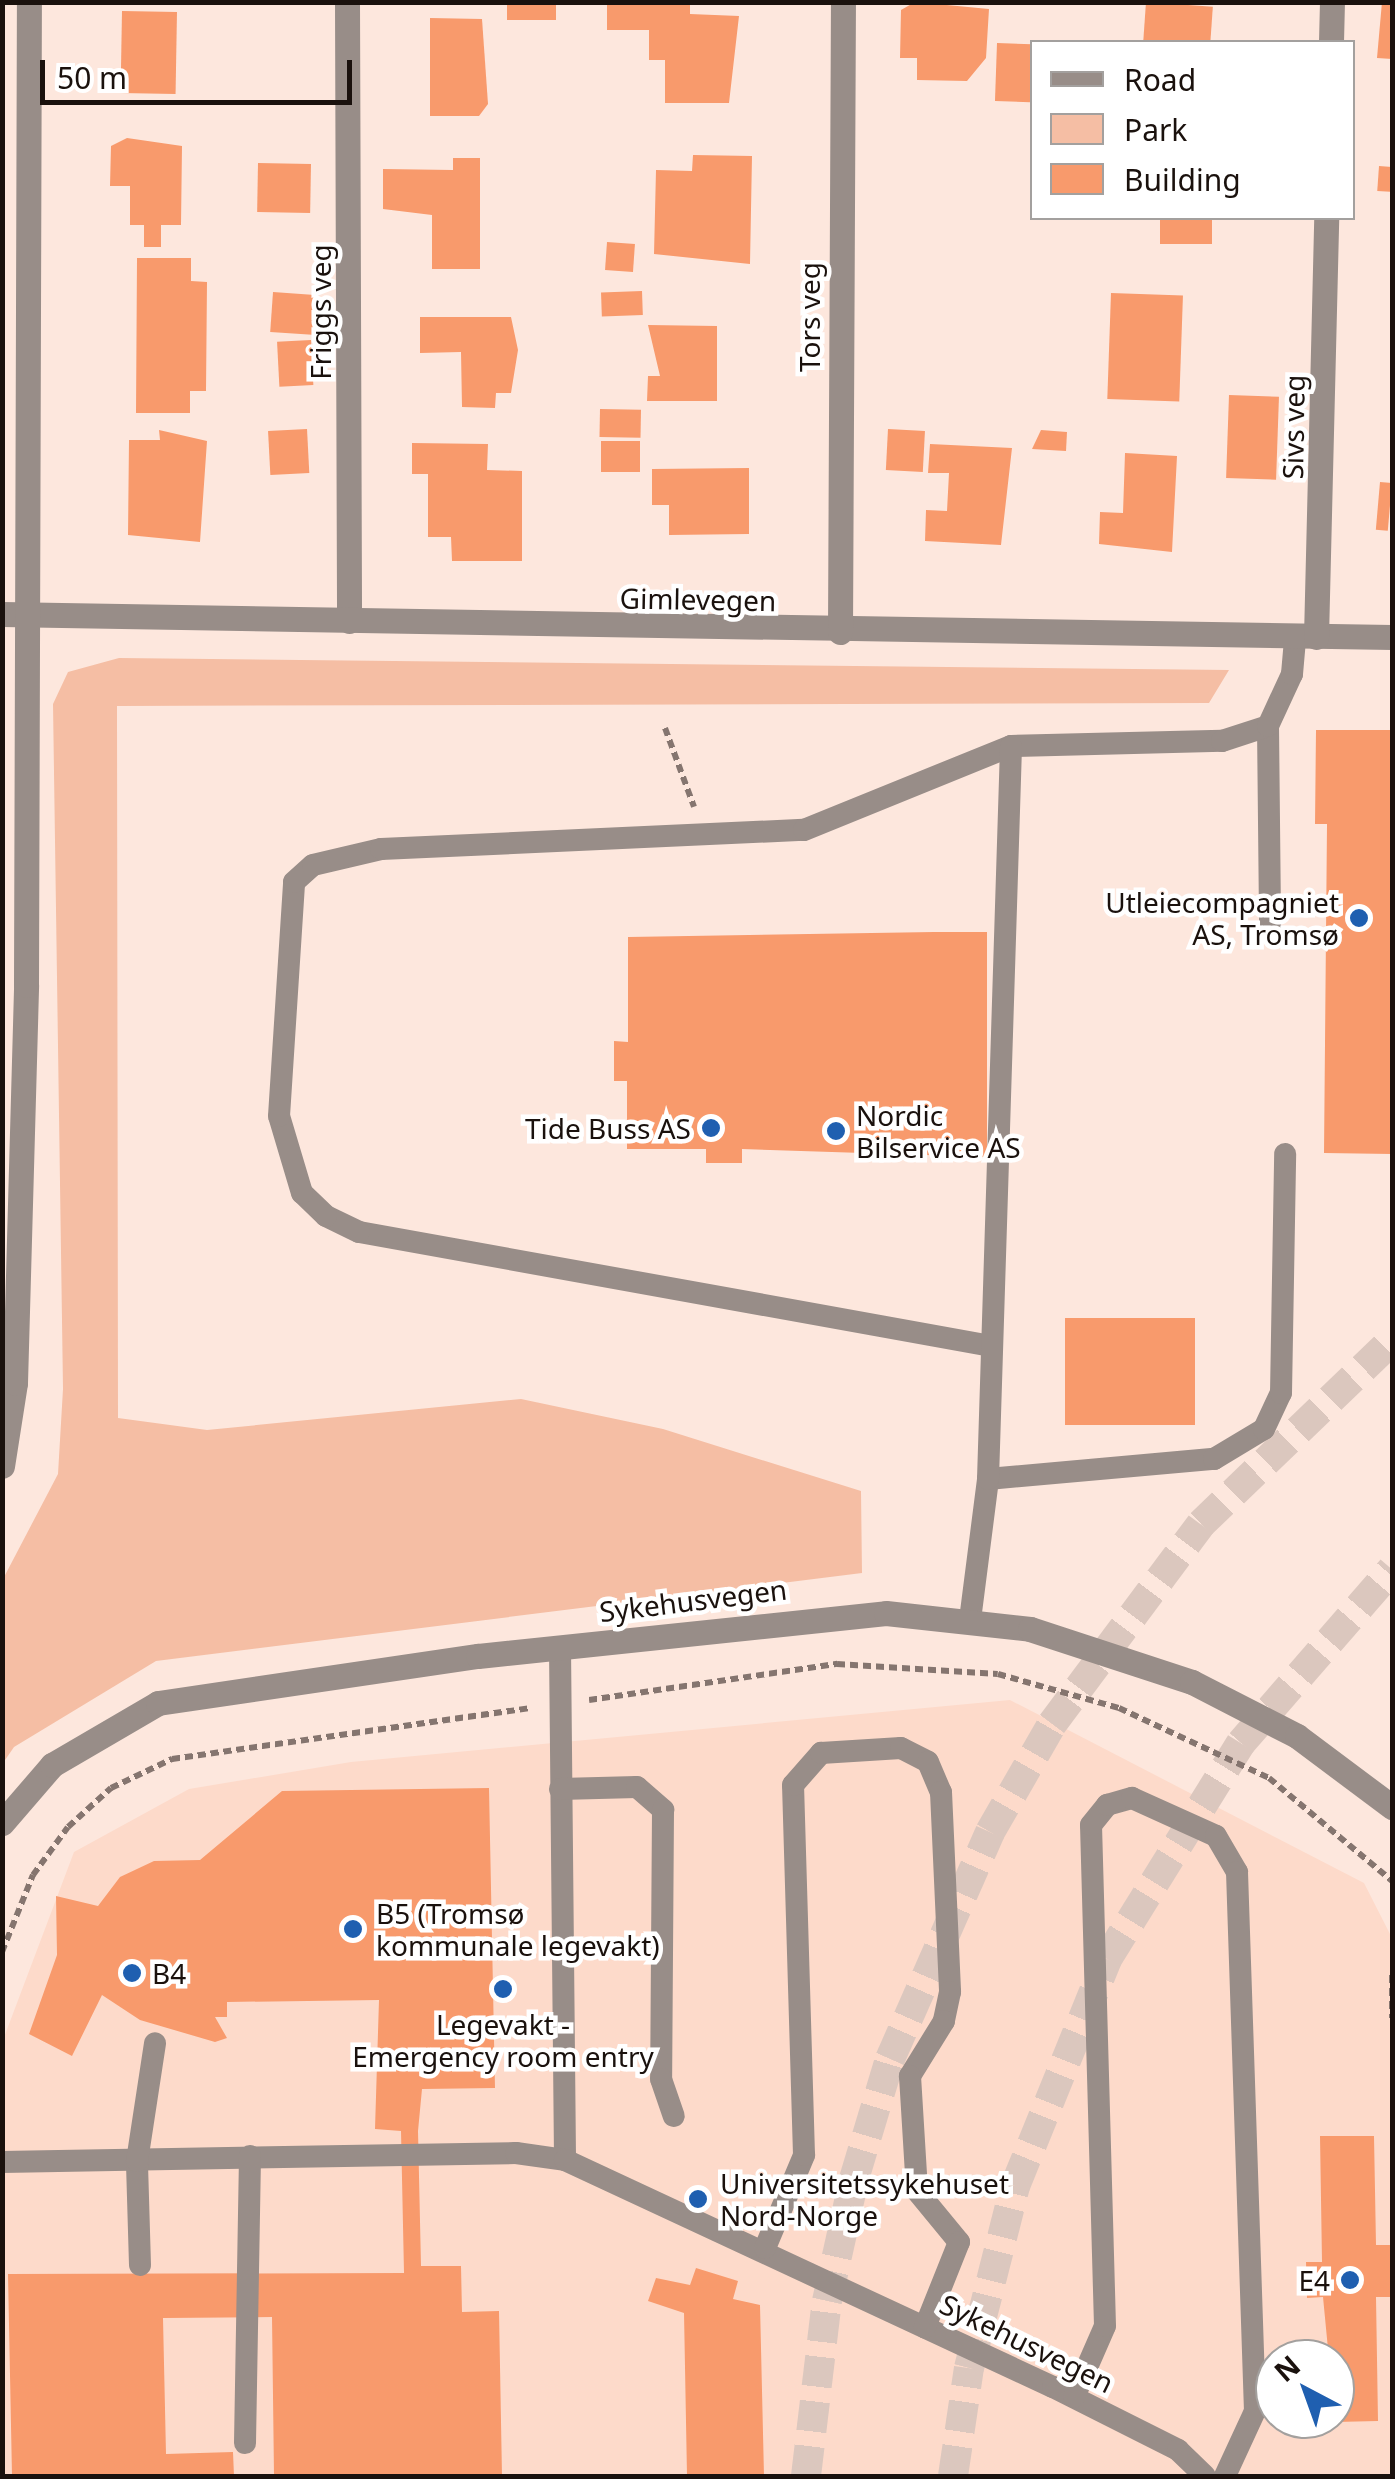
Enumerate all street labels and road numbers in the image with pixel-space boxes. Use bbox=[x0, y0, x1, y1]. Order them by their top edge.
street label: Friggs veg bbox=[303, 244, 337, 380]
street label: Tors veg bbox=[792, 262, 826, 372]
street label: Sivs veg bbox=[1275, 374, 1311, 480]
street label: Gimlevegen bbox=[619, 581, 777, 617]
street label: Sykehusvegen bbox=[597, 1572, 789, 1628]
street label: Sykehusvegen bbox=[935, 2287, 1119, 2399]

